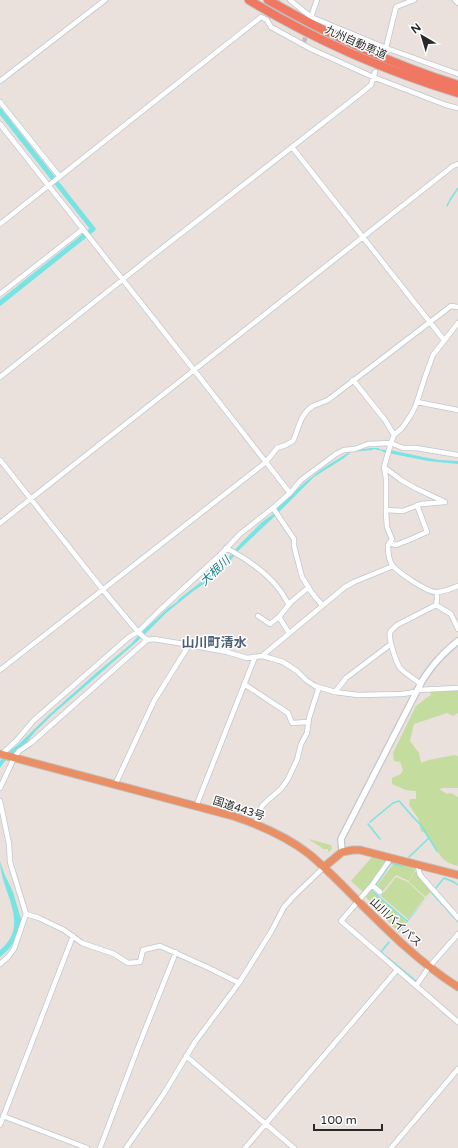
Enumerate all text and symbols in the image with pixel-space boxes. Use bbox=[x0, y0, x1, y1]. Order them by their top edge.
north arrow bbox=[402, 16, 442, 56]
text: N bbox=[409, 21, 424, 36]
street label: 九州自動車道 bbox=[323, 23, 389, 62]
water label: 大根川 bbox=[197, 552, 234, 588]
district label: 山川町清水 bbox=[181, 635, 247, 651]
street label: 国道443号 bbox=[211, 794, 266, 823]
street label: 山川バイパス bbox=[367, 895, 424, 950]
scale bar bbox=[314, 1106, 382, 1132]
text: 100 m bbox=[320, 1113, 357, 1127]

